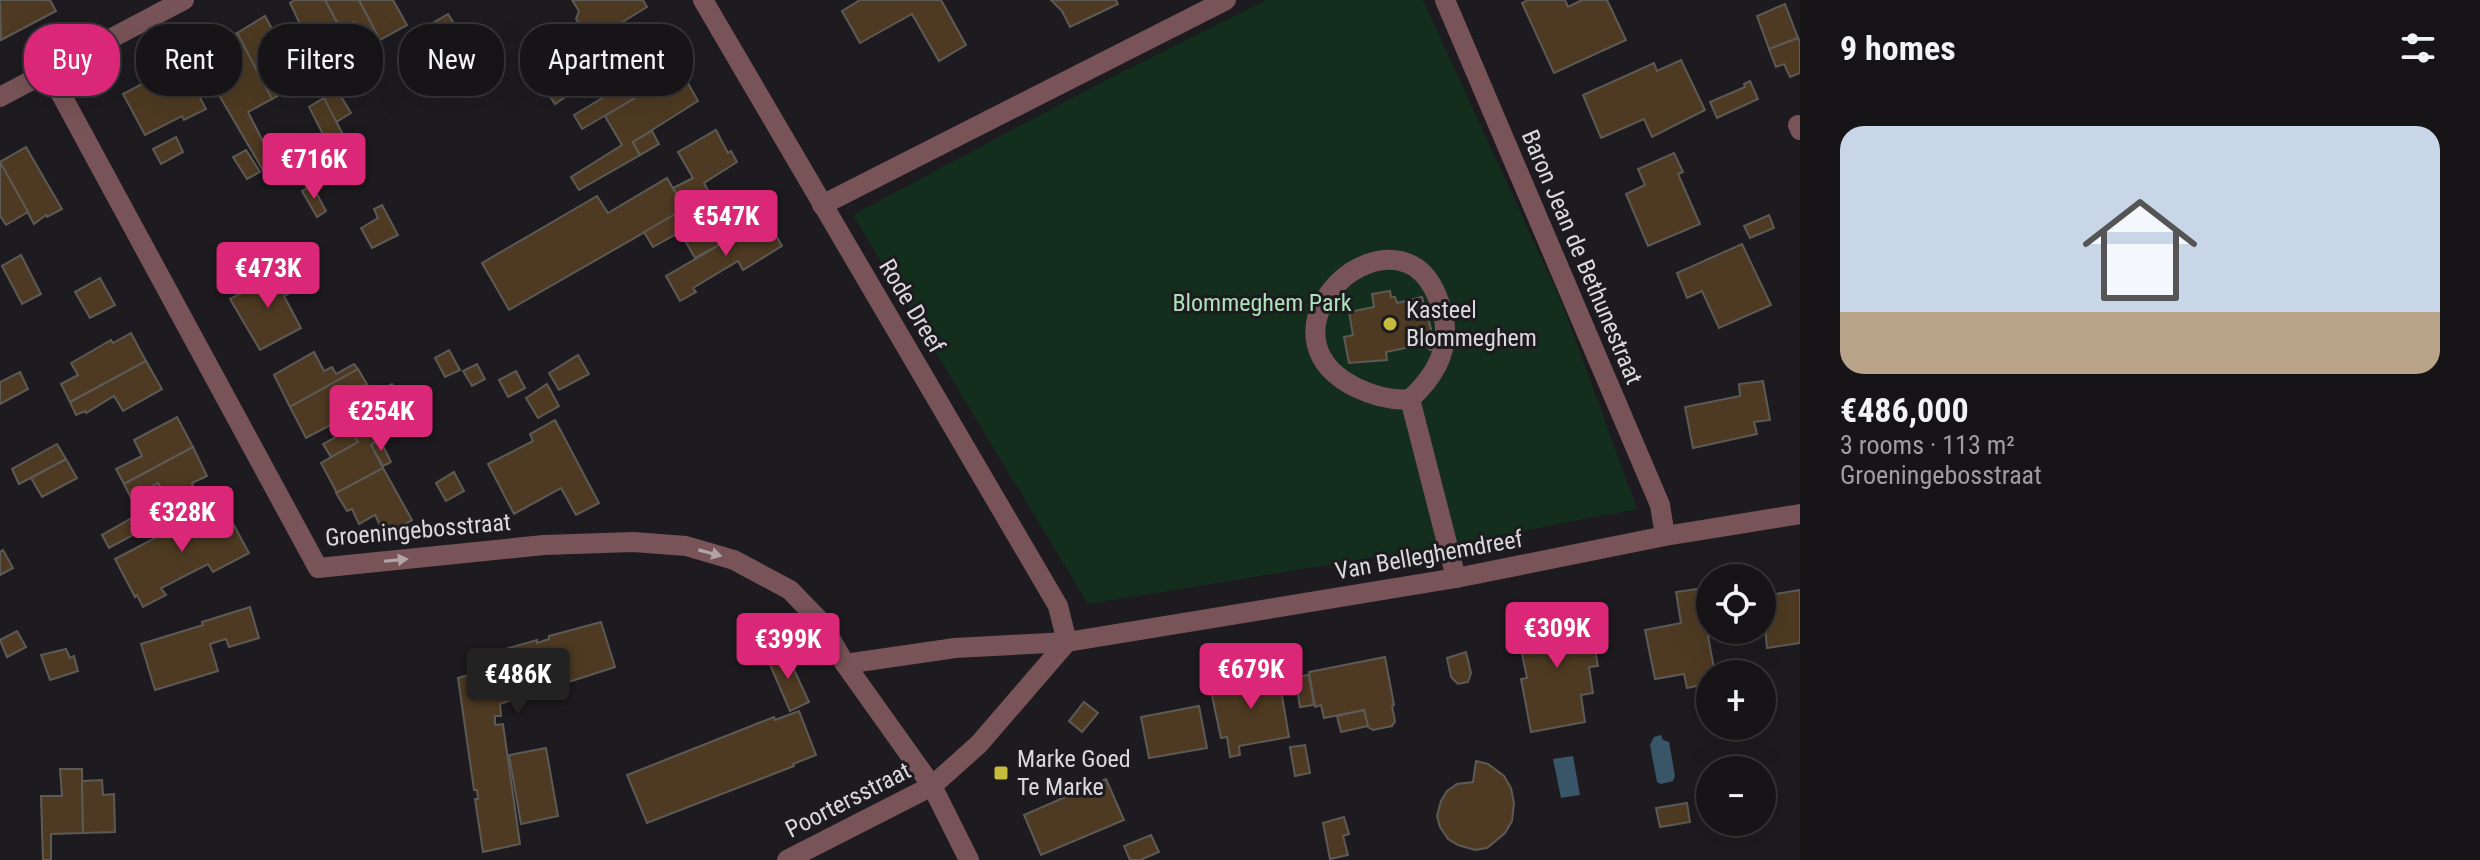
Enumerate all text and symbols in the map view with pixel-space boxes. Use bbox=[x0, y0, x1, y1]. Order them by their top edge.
chip: Buy bbox=[24, 24, 120, 96]
chip: Rent bbox=[136, 24, 242, 96]
chip: Filters bbox=[258, 24, 383, 96]
chip: New bbox=[399, 24, 504, 96]
chip: Apartment bbox=[520, 24, 693, 96]
icon: filters bbox=[2396, 26, 2440, 70]
text: 9 homes bbox=[1840, 28, 1956, 68]
street label: Baron Jean de Bethunestraat bbox=[1516, 126, 1648, 388]
pin: €716K bbox=[258, 133, 370, 201]
text: €716K bbox=[281, 144, 347, 174]
icon: home bbox=[2068, 178, 2212, 322]
pin: €547K bbox=[670, 190, 782, 258]
text: €547K bbox=[693, 201, 759, 231]
pin: €473K bbox=[212, 242, 324, 310]
text: €473K bbox=[235, 253, 301, 283]
street label: Rode Dreef bbox=[873, 254, 951, 358]
park label: Blommeghem Park bbox=[1172, 289, 1352, 317]
place label: Kasteel Blommeghem bbox=[1406, 296, 1537, 352]
marker: Kasteel Blommeghem bbox=[1381, 315, 1399, 333]
pin: €254K bbox=[325, 385, 437, 453]
text: €486,000 bbox=[1840, 390, 1969, 430]
text: €254K bbox=[348, 396, 414, 426]
text: 3 rooms · 113 m² bbox=[1840, 430, 2015, 460]
text: Groeningebosstraat bbox=[1840, 460, 2042, 490]
pin: €328K bbox=[126, 486, 238, 554]
text: €328K bbox=[149, 497, 215, 527]
street label: Groeningebosstraat bbox=[324, 508, 512, 552]
street label: Van Belleghemdreef bbox=[1333, 525, 1525, 585]
one-way arrow bbox=[698, 547, 722, 560]
one-way arrow bbox=[384, 553, 409, 566]
map controls bbox=[1696, 564, 1776, 836]
button: locate bbox=[1696, 564, 1776, 644]
pin: €309K bbox=[1501, 602, 1613, 670]
pin: €399K bbox=[732, 613, 844, 681]
text: €309K bbox=[1524, 613, 1590, 643]
text: €399K bbox=[755, 624, 821, 654]
pin: €679K bbox=[1195, 643, 1307, 711]
pin: €486K bbox=[462, 648, 574, 716]
text: €679K bbox=[1218, 654, 1284, 684]
text: €486K bbox=[485, 659, 551, 689]
button: + bbox=[1696, 660, 1776, 740]
place label: Marke Goed Te Marke bbox=[1017, 745, 1131, 801]
street label: Poortersstraat bbox=[781, 756, 915, 844]
button: − bbox=[1696, 756, 1776, 836]
marker: Marke Goed Te Marke bbox=[992, 764, 1010, 782]

